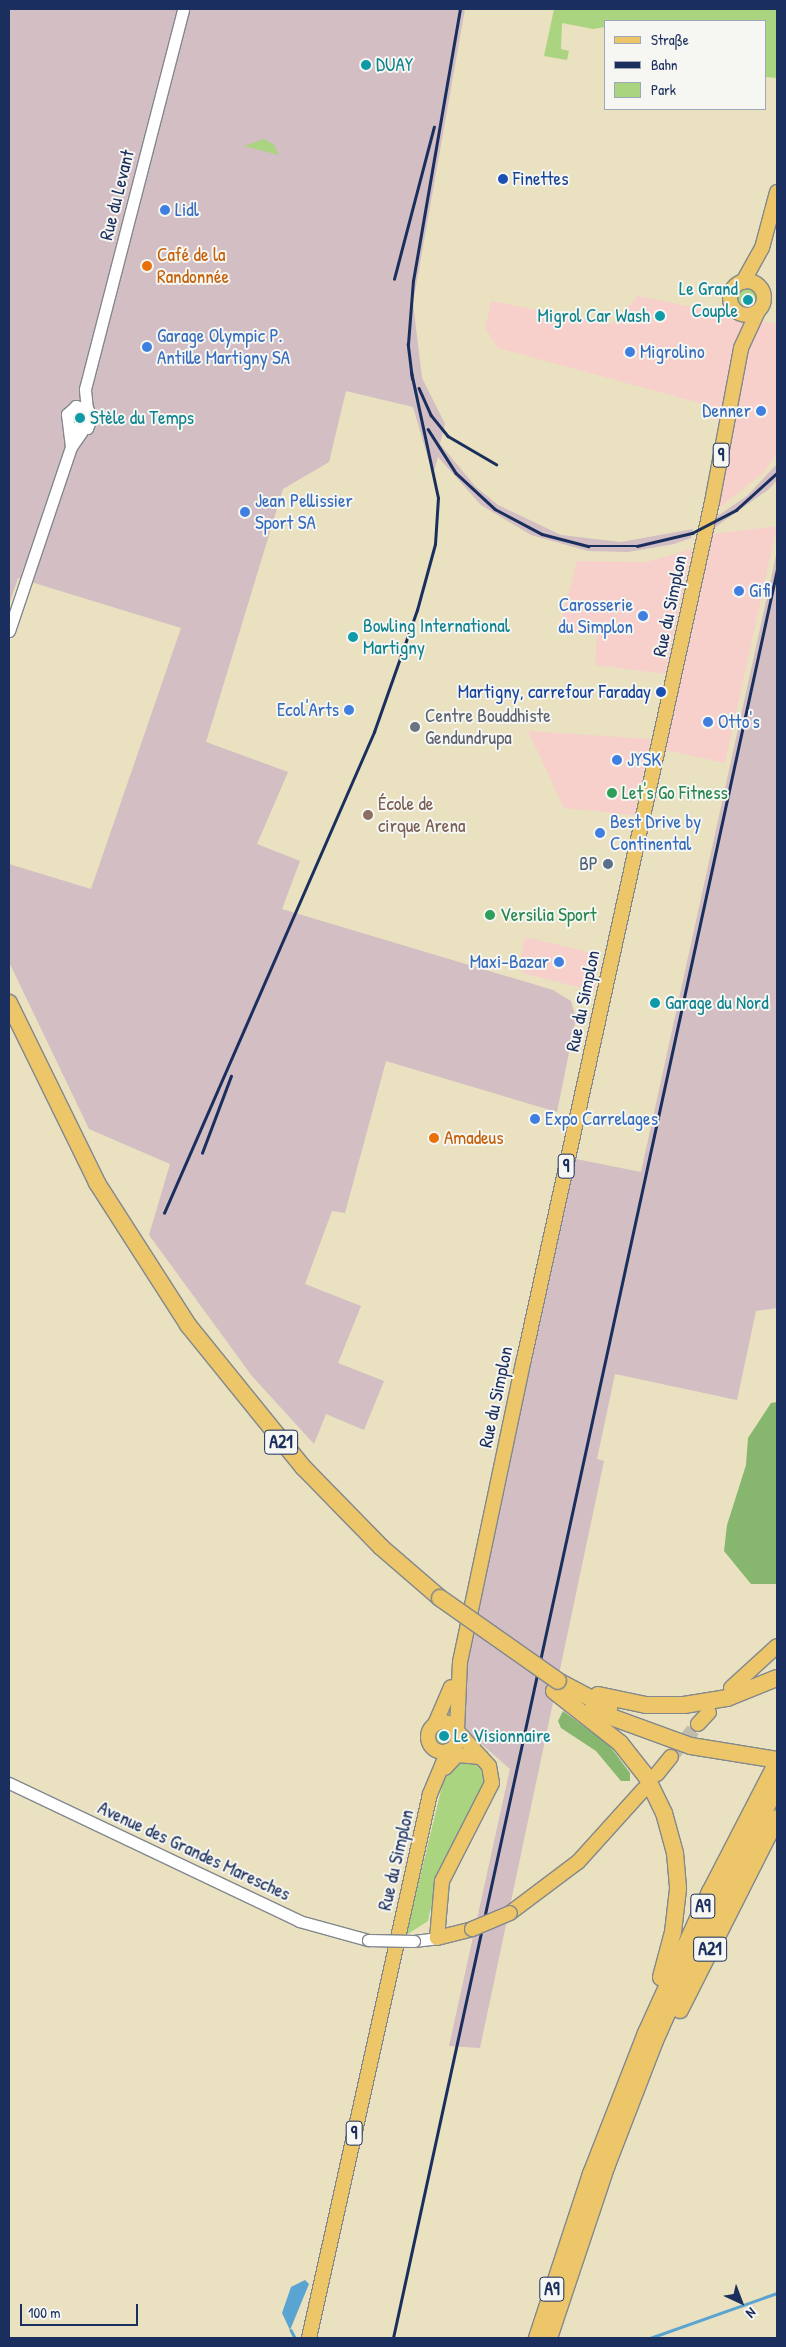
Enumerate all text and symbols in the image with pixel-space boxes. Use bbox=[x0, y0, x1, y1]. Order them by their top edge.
legend bbox=[604, 20, 766, 110]
text: Straße bbox=[651, 29, 689, 50]
place label: DUAY bbox=[376, 54, 413, 76]
text: Bahn bbox=[651, 54, 678, 75]
marker: DUAY bbox=[360, 59, 372, 71]
text: Park bbox=[651, 79, 676, 100]
street label: Rue du Levant bbox=[95, 147, 139, 243]
place label: Finettes bbox=[513, 168, 568, 190]
marker: Finettes bbox=[497, 173, 509, 185]
place label: Lidl bbox=[175, 199, 199, 221]
marker: Lidl bbox=[159, 204, 171, 216]
place label: Café de la Randonnée bbox=[157, 244, 229, 288]
marker: Café de la Randonnée bbox=[141, 260, 153, 272]
place label: Le Grand Couple bbox=[679, 278, 738, 322]
marker: Le Grand Couple bbox=[742, 294, 754, 306]
place label: Migrol Car Wash bbox=[538, 305, 650, 327]
marker: Migrol Car Wash bbox=[654, 310, 666, 322]
place label: Garage Olympic P. Antille Martigny SA bbox=[157, 325, 290, 369]
marker: Garage Olympic P. Antille Martigny SA bbox=[141, 341, 153, 353]
place label: Migrolino bbox=[640, 341, 705, 363]
marker: Migrolino bbox=[624, 346, 636, 358]
place label: Denner bbox=[702, 400, 751, 422]
marker: Denner bbox=[755, 405, 767, 417]
place label: Stèle du Temps bbox=[90, 407, 194, 429]
marker: Stèle du Temps bbox=[74, 412, 86, 424]
road number: 9 bbox=[712, 440, 730, 470]
place label: Jean Pellissier Sport SA bbox=[255, 490, 353, 534]
marker: Jean Pellissier Sport SA bbox=[239, 506, 251, 518]
street label: Rue du Simplon bbox=[648, 553, 692, 659]
place label: Gifi bbox=[749, 580, 770, 602]
marker: Gifi bbox=[733, 585, 745, 597]
place label: Carosserie du Simplon bbox=[558, 594, 633, 638]
marker: Carosserie du Simplon bbox=[637, 610, 649, 622]
place label: Bowling International Martigny bbox=[363, 615, 510, 659]
marker: Bowling International Martigny bbox=[347, 631, 359, 643]
place label: Martigny, carrefour Faraday bbox=[458, 681, 651, 703]
marker: Martigny, carrefour Faraday bbox=[655, 686, 667, 698]
place label: Ecol'Arts bbox=[277, 699, 339, 721]
marker: Ecol'Arts bbox=[343, 704, 355, 716]
place label: Centre Bouddhiste Gendundrupa bbox=[425, 705, 551, 749]
place label: Otto's bbox=[718, 711, 760, 733]
marker: Otto's bbox=[702, 716, 714, 728]
marker: Centre Bouddhiste Gendundrupa bbox=[409, 721, 421, 733]
place label: JYSK bbox=[627, 749, 661, 771]
marker: JYSK bbox=[611, 754, 623, 766]
place label: Let's Go Fitness bbox=[622, 782, 728, 804]
marker: Let's Go Fitness bbox=[606, 787, 618, 799]
place label: École de cirque Arena bbox=[378, 793, 465, 837]
marker: École de cirque Arena bbox=[362, 809, 374, 821]
place label: Best Drive by Continental bbox=[610, 811, 701, 855]
marker: Best Drive by Continental bbox=[594, 827, 606, 839]
place label: BP bbox=[579, 853, 598, 875]
marker: BP bbox=[602, 858, 614, 870]
place label: Versilia Sport bbox=[500, 904, 597, 926]
marker: Versilia Sport bbox=[484, 909, 496, 921]
street label: Rue du Simplon bbox=[561, 948, 605, 1054]
place label: Maxi-Bazar bbox=[470, 951, 549, 973]
marker: Maxi-Bazar bbox=[553, 956, 565, 968]
place label: Garage du Nord bbox=[665, 992, 769, 1014]
marker: Garage du Nord bbox=[649, 997, 661, 1009]
place label: Expo Carrelages bbox=[545, 1108, 658, 1130]
marker: Expo Carrelages bbox=[529, 1113, 541, 1125]
place label: Amadeus bbox=[444, 1127, 504, 1149]
marker: Amadeus bbox=[428, 1132, 440, 1144]
road number: 9 bbox=[557, 1150, 575, 1182]
street label: Rue du Simplon bbox=[474, 1344, 518, 1450]
road number: A21 bbox=[264, 1426, 298, 1458]
place label: Le Visionnaire bbox=[454, 1725, 551, 1747]
marker: Le Visionnaire bbox=[438, 1730, 450, 1742]
street label: Avenue des Grandes Maresches bbox=[94, 1796, 294, 1906]
street label: Rue du Simplon bbox=[373, 1807, 419, 1913]
road number: A9 bbox=[689, 1890, 717, 1922]
road number: A21 bbox=[692, 1934, 728, 1965]
road number: 9 bbox=[345, 2118, 363, 2148]
road number: A9 bbox=[538, 2274, 566, 2304]
north arrow bbox=[716, 2277, 766, 2327]
scale bar bbox=[22, 2294, 140, 2326]
text: 100 m bbox=[28, 2302, 61, 2323]
text: N bbox=[742, 2304, 761, 2323]

